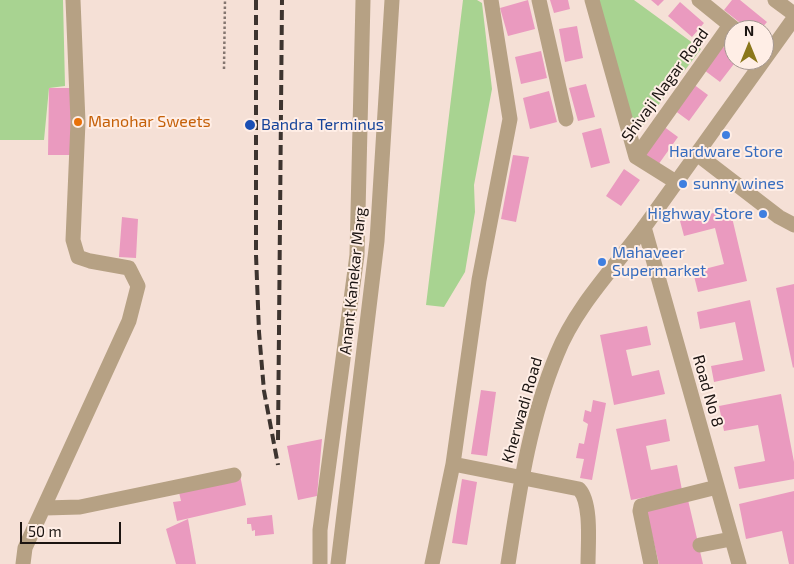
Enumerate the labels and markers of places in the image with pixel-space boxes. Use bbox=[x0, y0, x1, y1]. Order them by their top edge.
place label: Manohar Sweets bbox=[88, 112, 211, 132]
place label: Bandra Terminus bbox=[261, 115, 384, 135]
marker: Manohar Sweets bbox=[72, 116, 84, 128]
marker: Bandra Terminus bbox=[243, 118, 257, 132]
marker: Hardware Store bbox=[720, 129, 732, 141]
place label: Hardware Store bbox=[669, 142, 783, 162]
place label: sunny wines bbox=[693, 174, 784, 194]
marker: sunny wines bbox=[677, 178, 689, 190]
place label: Highway Store bbox=[647, 204, 753, 224]
marker: Highway Store bbox=[757, 208, 769, 220]
place label: Mahaveer Supermarket bbox=[612, 243, 706, 281]
marker: Mahaveer Supermarket bbox=[596, 256, 608, 268]

